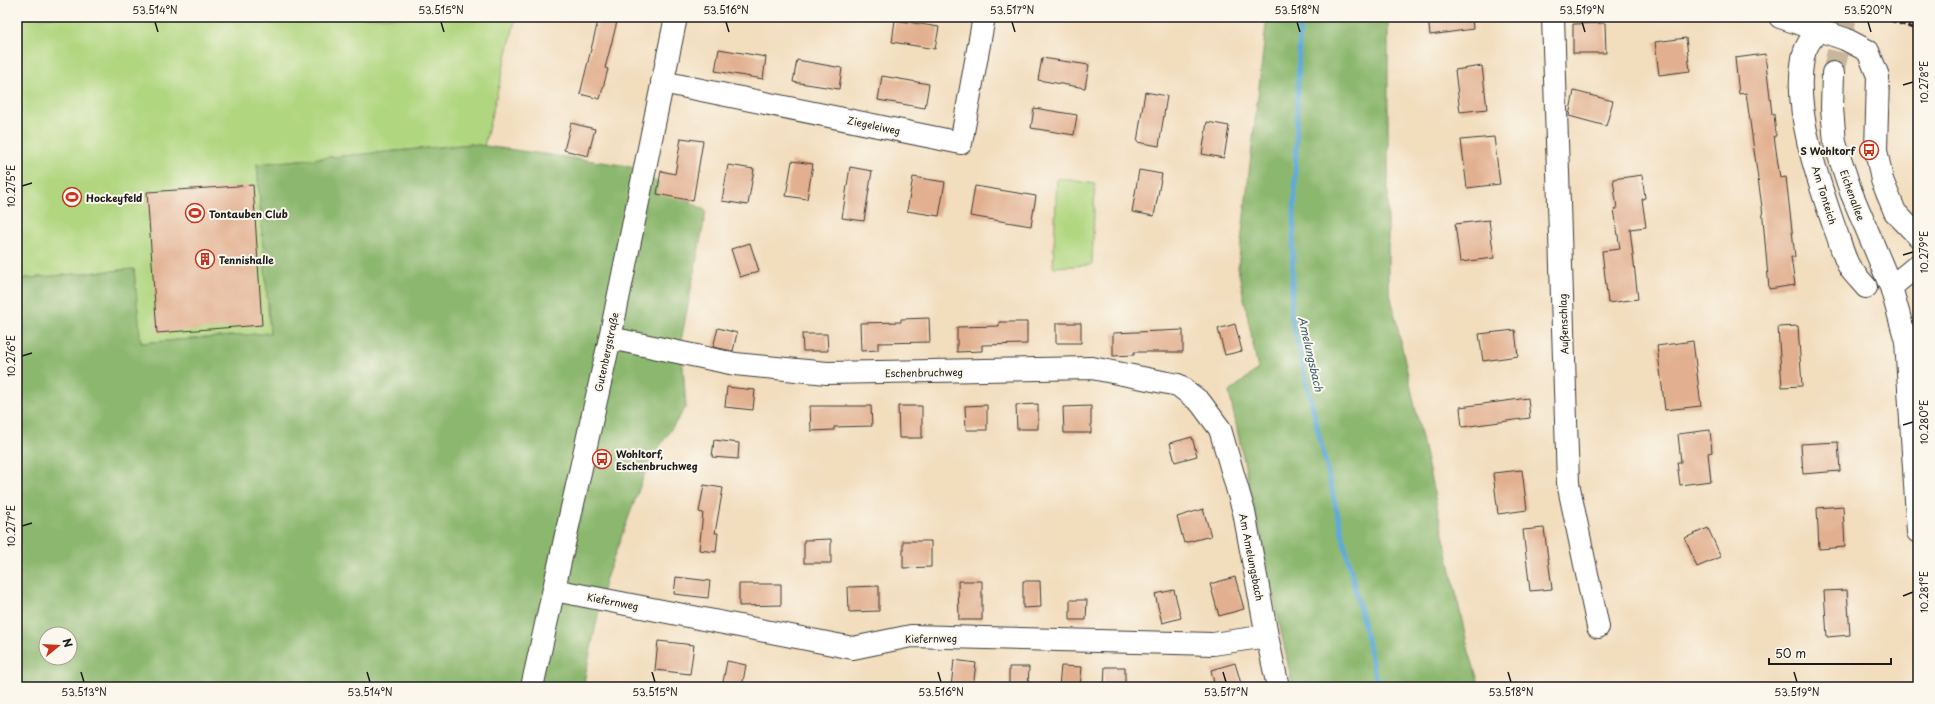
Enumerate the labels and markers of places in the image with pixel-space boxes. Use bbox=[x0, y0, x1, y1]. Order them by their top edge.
bus stop icon: S Wohltorf bbox=[1858, 139, 1880, 161]
place label: S Wohltorf bbox=[1800, 143, 1856, 158]
sports icon: Hockeyfeld bbox=[61, 186, 83, 208]
place label: Hockeyfeld bbox=[86, 190, 142, 205]
sports icon: Tontauben Club bbox=[184, 202, 206, 224]
place label: Tontauben Club bbox=[209, 206, 288, 221]
building icon: Tennishalle bbox=[194, 248, 216, 270]
place label: Tennishalle bbox=[219, 252, 274, 267]
place label: Wohltorf, Eschenbruchweg bbox=[616, 446, 698, 473]
bus stop icon: Wohltorf, Eschenbruchweg bbox=[591, 448, 613, 470]

